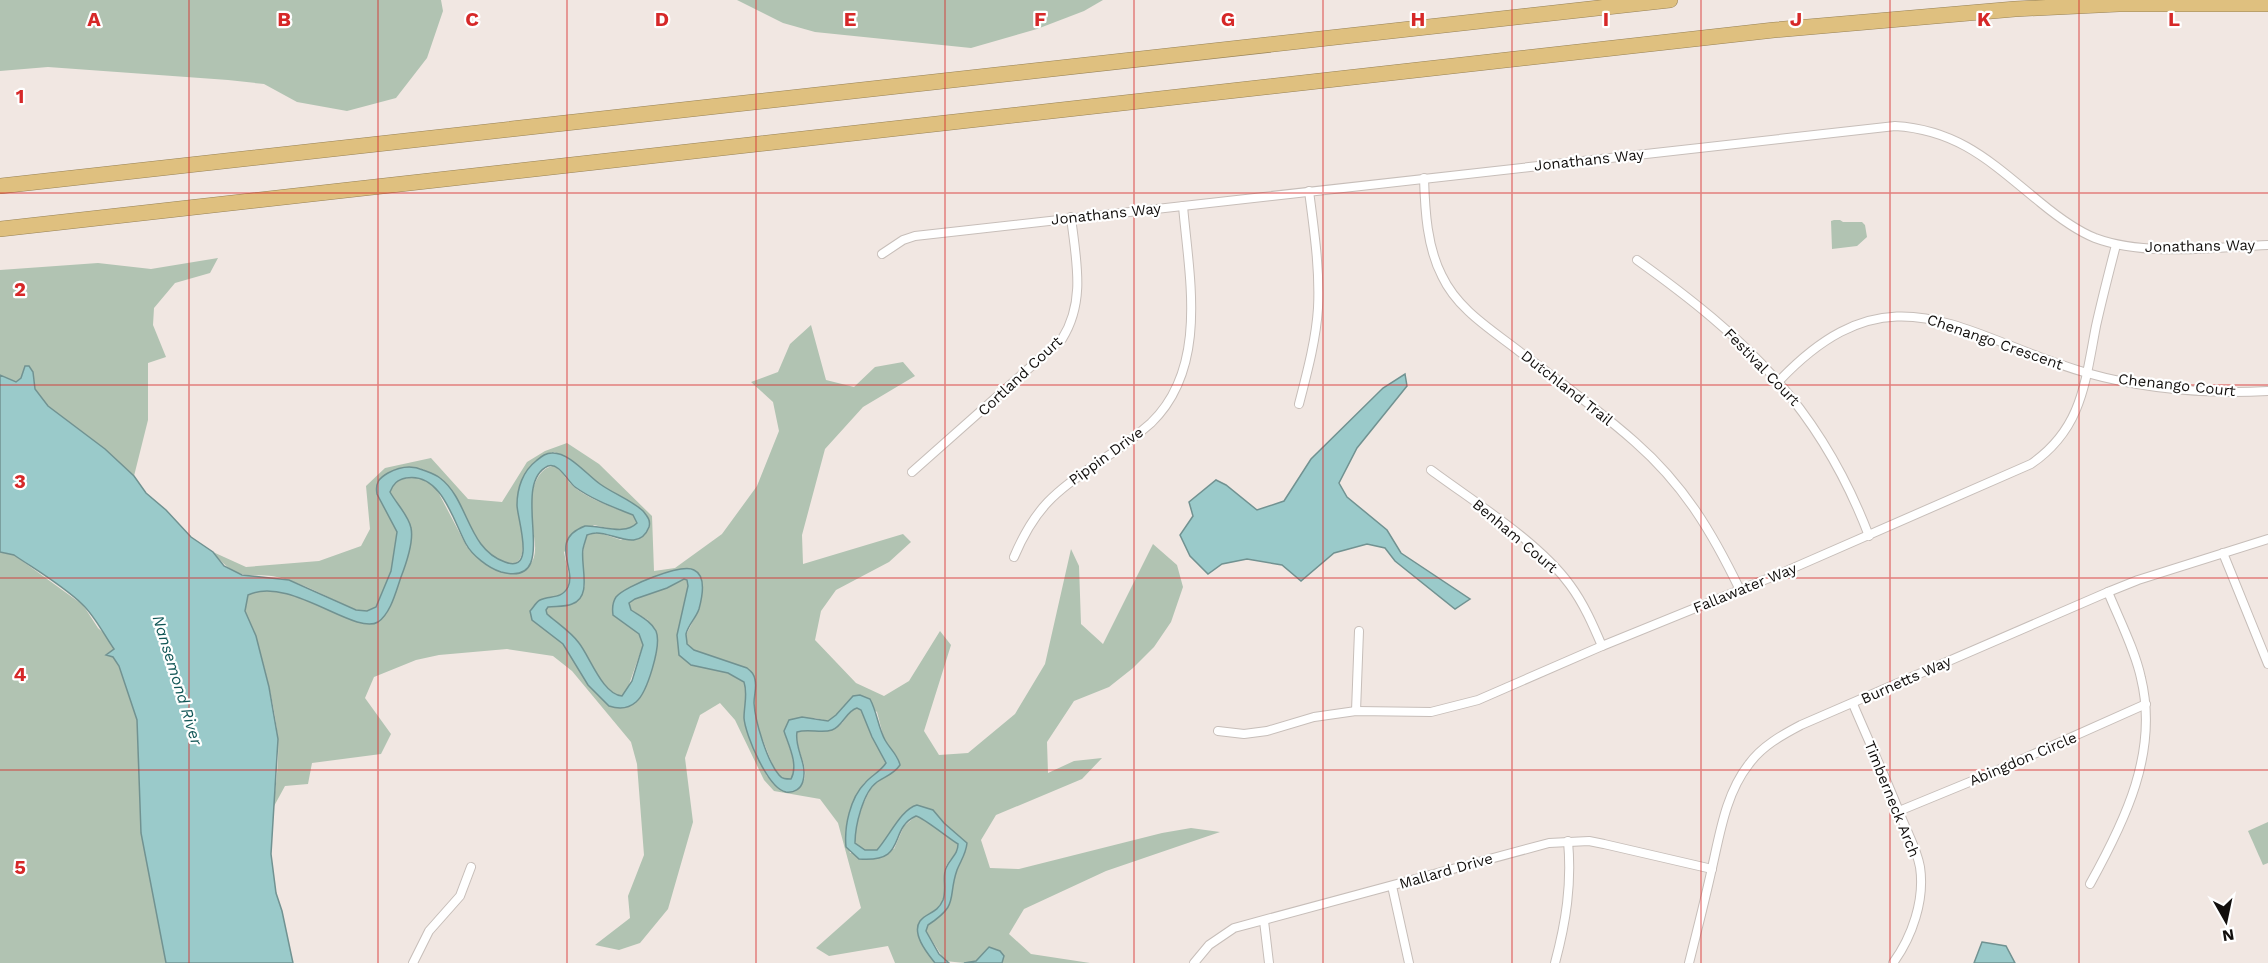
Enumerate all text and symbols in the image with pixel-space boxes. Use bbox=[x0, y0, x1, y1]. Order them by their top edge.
text: A bbox=[87, 7, 101, 31]
text: B bbox=[277, 7, 291, 31]
text: C bbox=[465, 7, 479, 31]
text: D bbox=[655, 7, 669, 31]
text: E bbox=[844, 7, 856, 31]
text: F bbox=[1034, 7, 1046, 31]
text: G bbox=[1221, 7, 1235, 31]
text: H bbox=[1411, 7, 1425, 31]
text: I bbox=[1603, 7, 1609, 31]
text: J bbox=[1790, 7, 1802, 31]
text: K bbox=[1977, 7, 1991, 31]
text: L bbox=[2168, 7, 2180, 31]
text: 1 bbox=[16, 84, 24, 108]
street label: Jonathans Way bbox=[1533, 145, 1645, 175]
street label: Jonathans Way bbox=[1050, 199, 1162, 229]
street label: Jonathans Way bbox=[2145, 236, 2256, 256]
text: 2 bbox=[14, 277, 26, 301]
street label: Chenango Crescent bbox=[1925, 310, 2066, 374]
street label: Festival Court bbox=[1720, 324, 1804, 410]
street label: Cortland Court bbox=[974, 332, 1066, 420]
street label: Dutchland Trail bbox=[1518, 347, 1617, 430]
street label: Chenango Court bbox=[2117, 370, 2237, 400]
street label: Pippin Drive bbox=[1065, 423, 1147, 489]
text: 3 bbox=[14, 469, 26, 493]
street label: Benham Court bbox=[1469, 495, 1562, 577]
street label: Fallawater Way bbox=[1691, 559, 1800, 617]
water label: Nansemond River bbox=[149, 613, 207, 748]
street label: Burnetts Way bbox=[1858, 652, 1954, 708]
text: 4 bbox=[14, 662, 27, 686]
street label: Abingdon Circle bbox=[1966, 728, 2080, 790]
street label: Timberneck Arch bbox=[1860, 738, 1924, 860]
street label: Mallard Drive bbox=[1397, 849, 1495, 893]
text: 5 bbox=[14, 855, 26, 879]
north arrow bbox=[2196, 891, 2256, 951]
text: N bbox=[2221, 925, 2236, 946]

